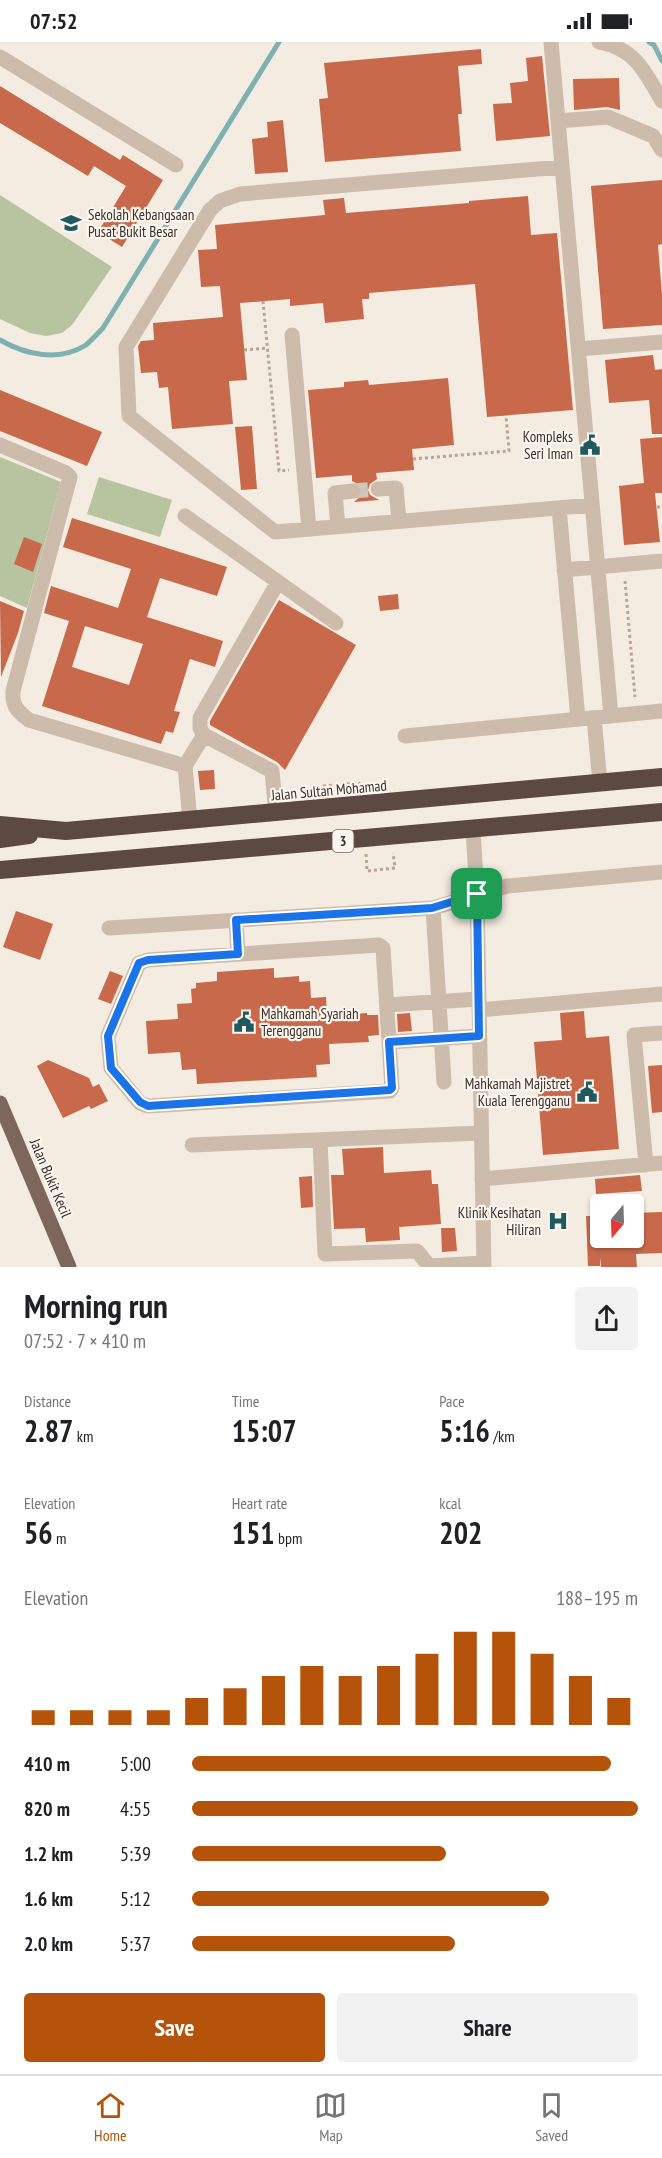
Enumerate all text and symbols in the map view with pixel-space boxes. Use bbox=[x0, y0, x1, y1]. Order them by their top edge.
text: 07:52 bbox=[30, 7, 78, 35]
place label: Sekolah Kebangsaan Pusat Bukit Besar bbox=[88, 205, 194, 241]
school or university icon: Sekolah Kebangsaan Pusat Bukit Besar bbox=[59, 211, 83, 235]
place label: Kompleks Seri Iman bbox=[523, 427, 573, 463]
public building icon: Kompleks Seri Iman bbox=[578, 433, 602, 457]
street label: Jalan Sultan Mohamad bbox=[269, 775, 388, 805]
road number: 3 bbox=[332, 830, 354, 852]
pin bbox=[451, 868, 502, 919]
icon: arrive bbox=[460, 877, 493, 910]
place label: Mahkamah Syariah Terengganu bbox=[261, 1004, 359, 1040]
public building icon: Mahkamah Syariah Terengganu bbox=[232, 1010, 256, 1034]
place label: Mahkamah Majistret Kuala Terengganu bbox=[465, 1074, 570, 1110]
public building icon: Mahkamah Majistret Kuala Terengganu bbox=[575, 1080, 599, 1104]
street label: Jalan Bukit Kecil bbox=[25, 1135, 76, 1221]
north arrow bbox=[590, 1194, 644, 1248]
map controls bbox=[590, 1194, 644, 1248]
place label: Klinik Kesihatan Hiliran bbox=[458, 1203, 541, 1239]
hospital icon: Klinik Kesihatan Hiliran bbox=[546, 1209, 570, 1233]
text: Morning run bbox=[24, 1284, 168, 1327]
button: share bbox=[575, 1287, 638, 1350]
text: 07:52 · 7 × 410 m bbox=[24, 1328, 146, 1354]
text: Distance bbox=[24, 1391, 71, 1411]
text: Time bbox=[232, 1391, 259, 1411]
text: Pace bbox=[439, 1391, 465, 1411]
text: 2.87 bbox=[24, 1411, 73, 1450]
text: 15:07 bbox=[232, 1411, 297, 1450]
text: 5:16 bbox=[439, 1411, 490, 1450]
text: km bbox=[73, 1426, 93, 1446]
text: /km bbox=[490, 1426, 515, 1446]
text: Elevation bbox=[24, 1493, 75, 1513]
text: Heart rate bbox=[232, 1493, 287, 1513]
text: kcal bbox=[439, 1493, 461, 1513]
text: 56 bbox=[24, 1513, 53, 1552]
text: 151 bbox=[232, 1513, 275, 1552]
text: 202 bbox=[439, 1513, 482, 1552]
text: m bbox=[53, 1528, 67, 1548]
text: bpm bbox=[275, 1528, 302, 1548]
text: Elevation bbox=[24, 1585, 88, 1611]
text: 188–195 m bbox=[556, 1585, 638, 1611]
text: 410 m bbox=[24, 1751, 70, 1777]
text: 5:00 bbox=[120, 1751, 151, 1777]
text: 820 m bbox=[24, 1796, 70, 1822]
text: 4:55 bbox=[120, 1796, 151, 1822]
text: 1.2 km bbox=[24, 1841, 73, 1867]
text: 5:39 bbox=[120, 1841, 151, 1867]
text: 1.6 km bbox=[24, 1886, 73, 1912]
text: 5:12 bbox=[120, 1886, 151, 1912]
text: 2.0 km bbox=[24, 1931, 73, 1957]
text: 5:37 bbox=[120, 1931, 151, 1957]
button: Save bbox=[24, 1993, 325, 2062]
button: Share bbox=[337, 1993, 638, 2062]
tab: Home bbox=[94, 2089, 127, 2145]
tab: Map bbox=[314, 2089, 347, 2145]
tab: Saved bbox=[535, 2089, 568, 2145]

